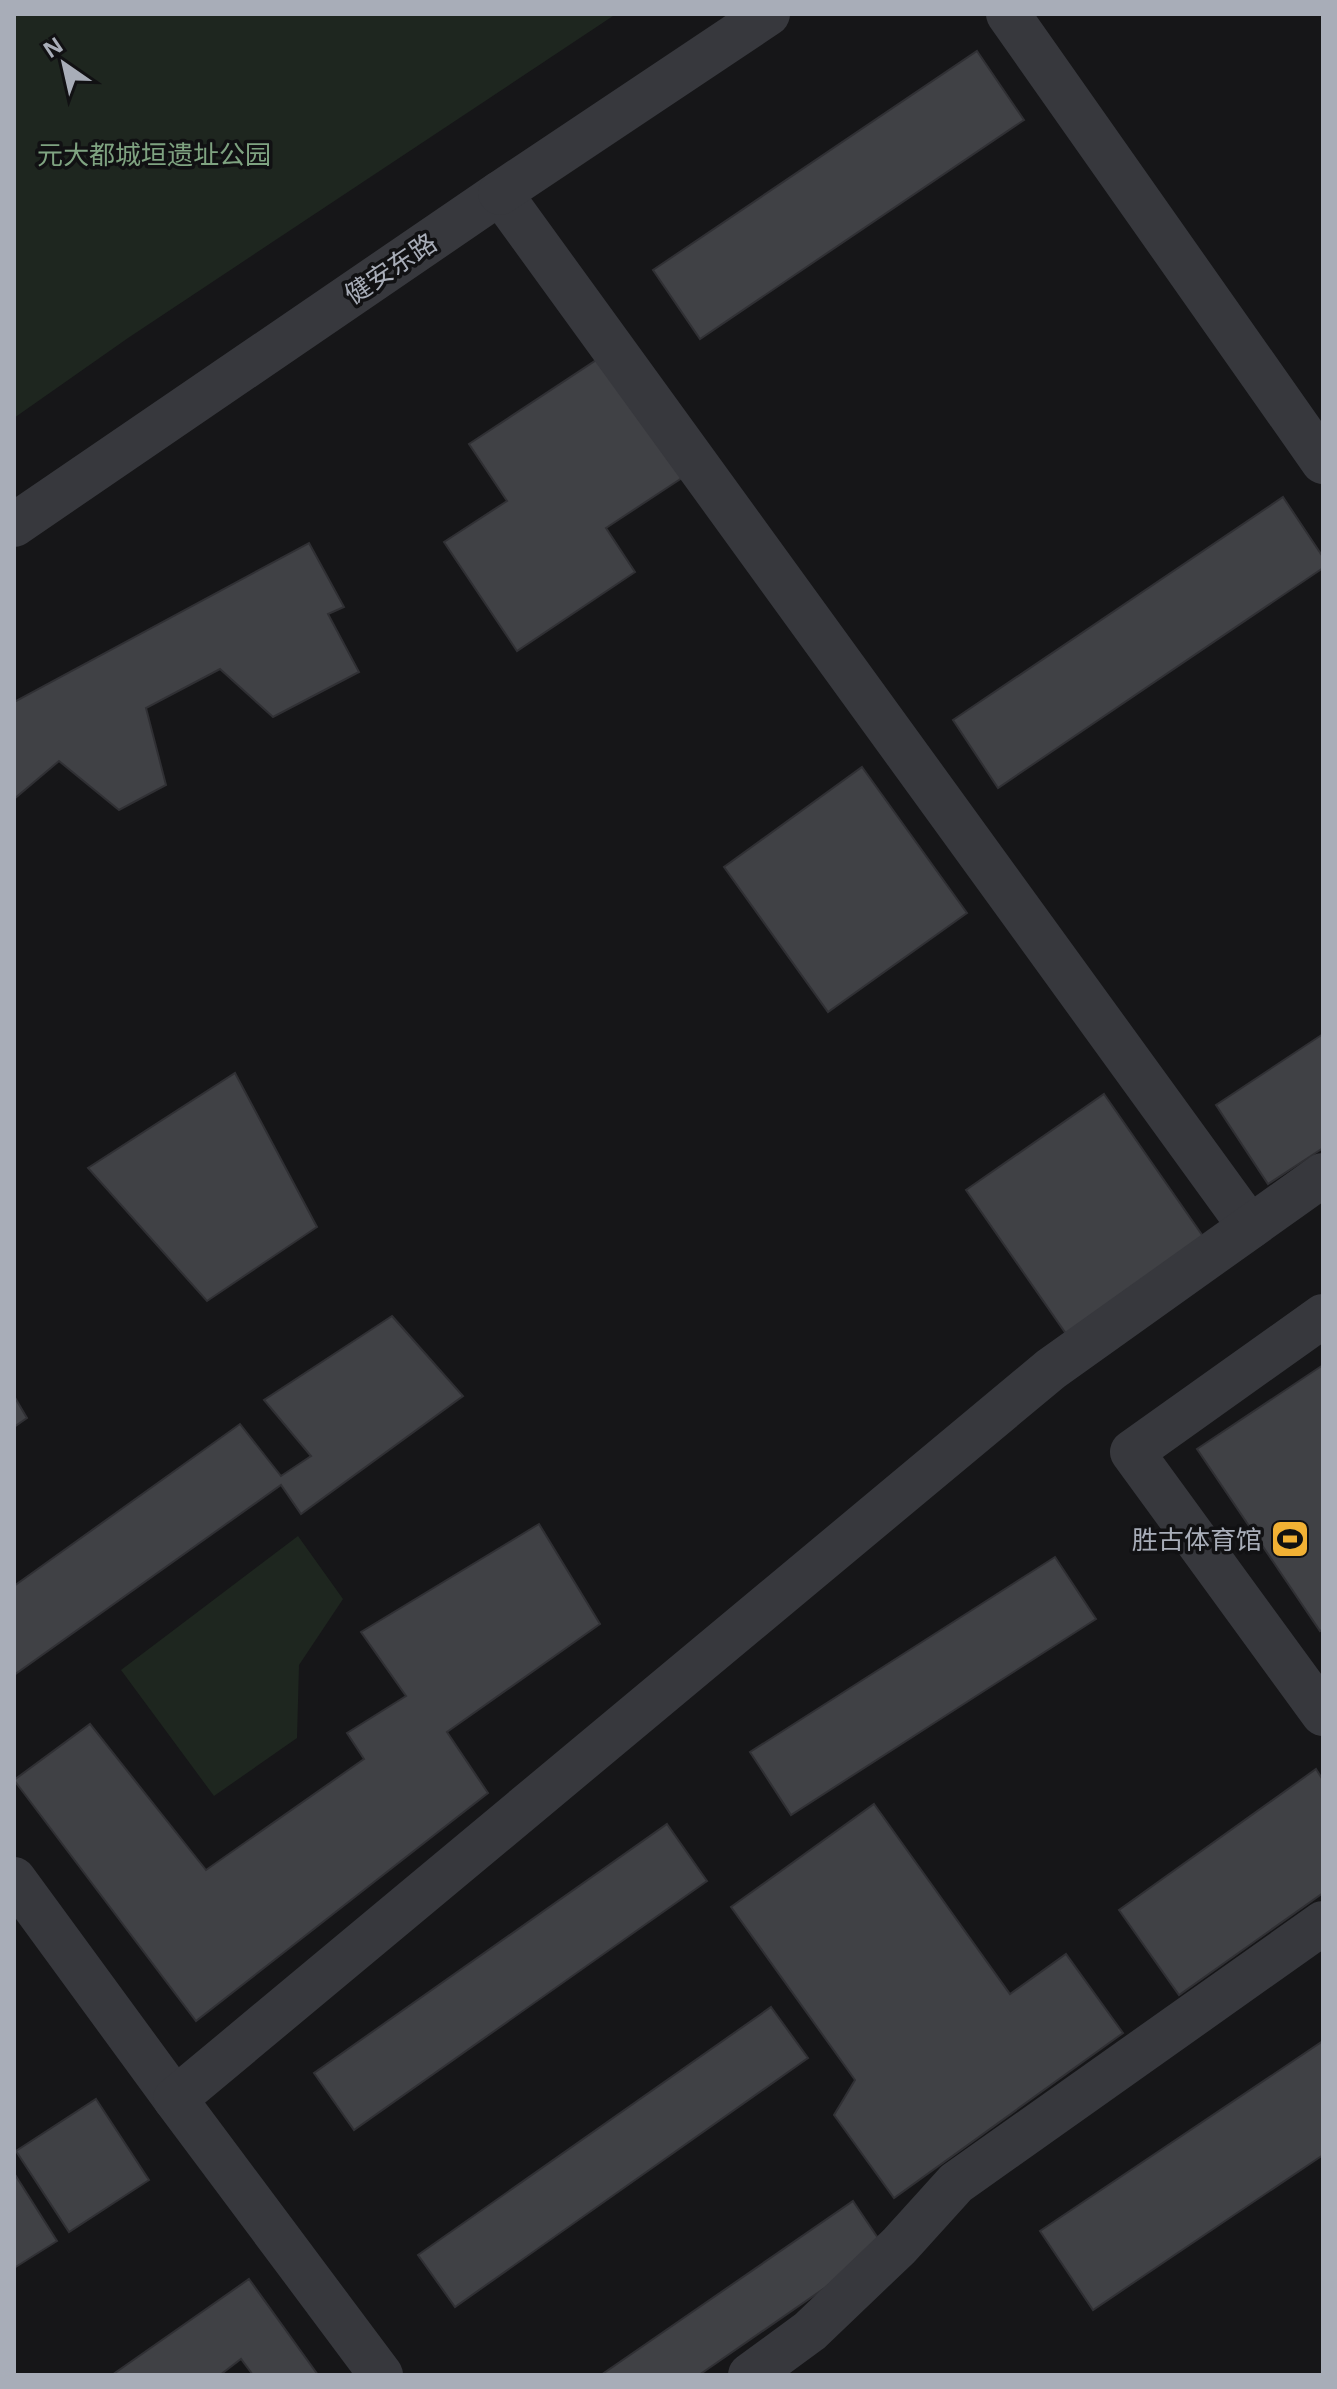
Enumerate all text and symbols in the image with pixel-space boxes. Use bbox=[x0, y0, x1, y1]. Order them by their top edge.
north arrow bbox=[24, 24, 104, 104]
text: N bbox=[36, 29, 68, 64]
park label: 元大都城垣遗址公园 bbox=[37, 136, 271, 172]
street label: 健安东路 bbox=[337, 224, 443, 312]
sports icon: 胜古体育馆 bbox=[1269, 1518, 1311, 1560]
place label: 胜古体育馆 bbox=[1132, 1521, 1262, 1557]

